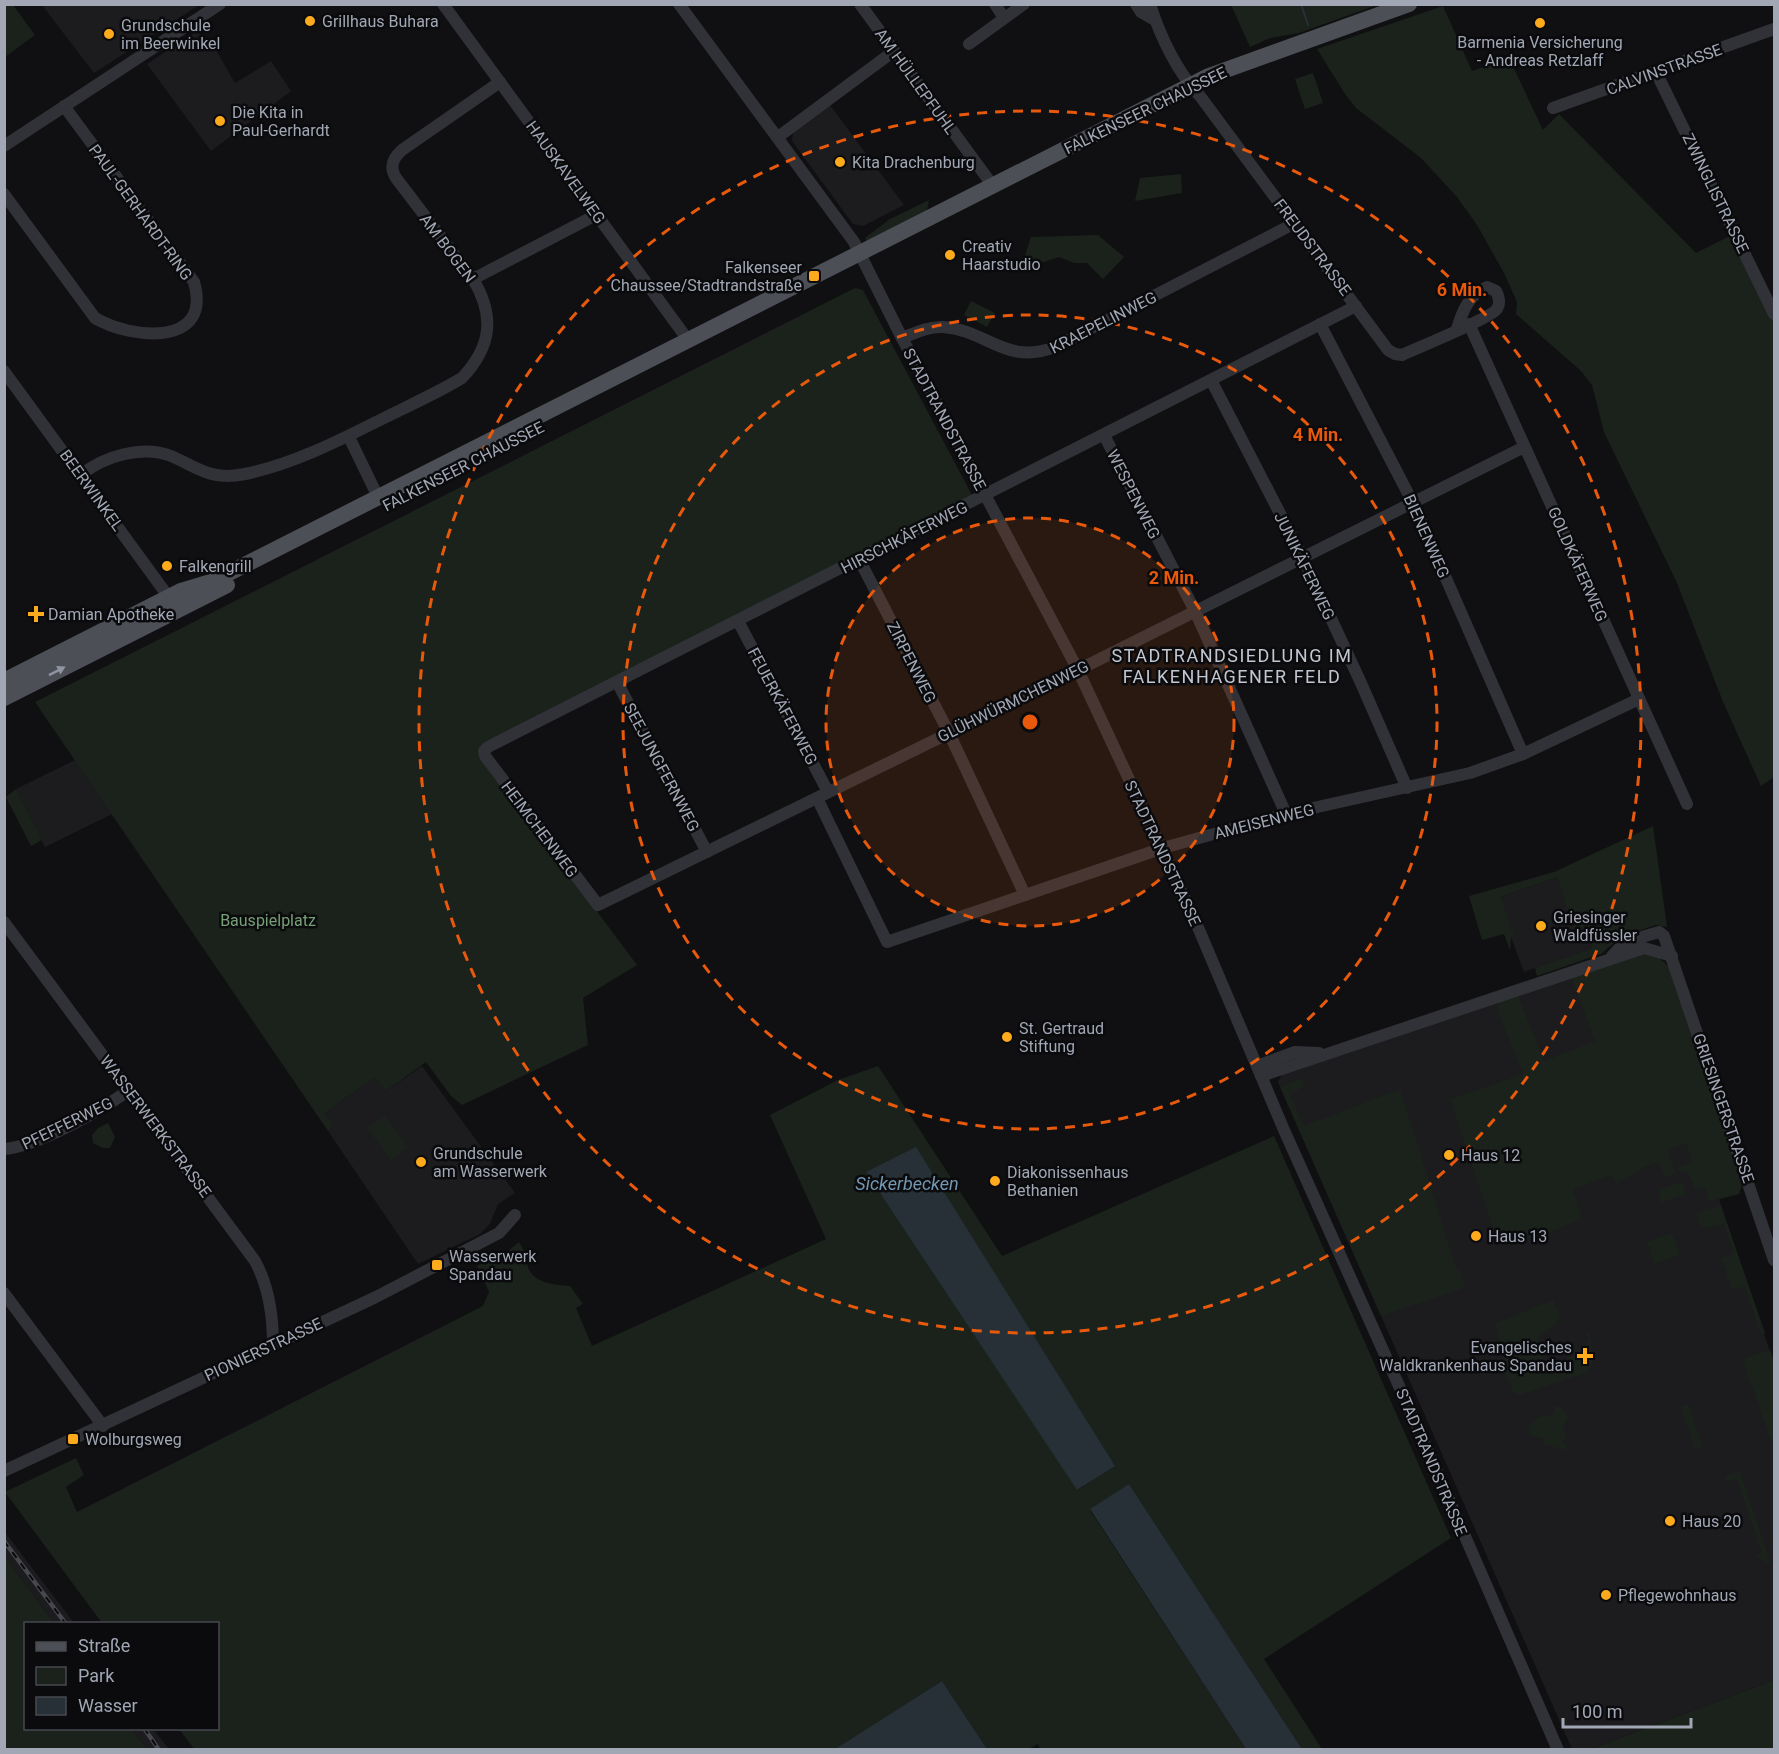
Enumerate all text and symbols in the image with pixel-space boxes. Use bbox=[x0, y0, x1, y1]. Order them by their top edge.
place label: Grillhaus Buhara bbox=[322, 12, 439, 31]
marker: Grillhaus Buhara bbox=[303, 14, 317, 28]
place label: Grundschule im Beerwinkel bbox=[121, 16, 220, 53]
marker: Barmenia Versicherung - Andreas Retzlaff bbox=[1533, 16, 1547, 30]
street label: AM HÜLLEPFUHL bbox=[871, 25, 960, 138]
marker: Grundschule im Beerwinkel bbox=[102, 27, 116, 41]
place label: Barmenia Versicherung - Andreas Retzlaff bbox=[1457, 33, 1623, 70]
street label: CALVINSTRASSE bbox=[1604, 40, 1725, 99]
street label: FALKENSEER CHAUSSEE bbox=[1061, 63, 1230, 158]
place label: Die Kita in Paul-Gerhardt bbox=[232, 103, 330, 140]
marker: Die Kita in Paul-Gerhardt bbox=[213, 114, 227, 128]
street label: HAUSKAVELWEG bbox=[522, 117, 609, 227]
street label: ZWINGLISTRASSE bbox=[1678, 130, 1753, 256]
street label: PAUL-GERHARDT-RING bbox=[85, 141, 196, 284]
place label: Kita Drachenburg bbox=[852, 153, 975, 172]
marker: Kita Drachenburg bbox=[833, 155, 847, 169]
street label: FREUDSTRASSE bbox=[1270, 195, 1355, 299]
street label: AM BOGEN bbox=[416, 210, 479, 286]
place label: Creativ Haarstudio bbox=[962, 237, 1041, 274]
marker: Creativ Haarstudio bbox=[943, 248, 957, 262]
place label: Falkenseer Chaussee/Stadtrandstraße bbox=[610, 258, 803, 295]
marker: Falkenseer Chaussee/Stadtrandstraße bbox=[807, 269, 821, 283]
text: 6 Min. bbox=[1437, 279, 1487, 300]
street label: KRAEPELINWEG bbox=[1047, 287, 1160, 358]
street label: STADTRANDSTRASSE bbox=[899, 345, 990, 494]
street label: FALKENSEER CHAUSSEE bbox=[379, 417, 547, 515]
text: 4 Min. bbox=[1293, 424, 1343, 445]
street label: BEERWINKEL bbox=[56, 446, 128, 535]
street label: WESPENWEG bbox=[1103, 446, 1164, 542]
street label: BIENENWEG bbox=[1400, 491, 1453, 581]
street label: HIRSCHKÄFERWEG bbox=[838, 497, 971, 578]
street label: GOLDKÄFERWEG bbox=[1544, 504, 1611, 624]
street label: JUNIKÄFERWEG bbox=[1270, 509, 1339, 623]
place label: Falkengrill bbox=[179, 557, 252, 576]
marker: Falkengrill bbox=[160, 559, 174, 573]
text: 2 Min. bbox=[1149, 567, 1199, 588]
place label: Damian Apotheke bbox=[48, 605, 174, 624]
marker: Damian Apotheke bbox=[29, 607, 43, 621]
street label: ZIRPENWEG bbox=[883, 618, 940, 706]
street label: FEUERKÄFERWEG bbox=[744, 645, 821, 768]
district label: STADTRANDSIEDLUNG IM FALKENHAGENER FELD bbox=[1112, 645, 1352, 687]
street label: GLÜHWÜRMCHENWEG bbox=[935, 657, 1092, 746]
one-way arrow bbox=[48, 667, 65, 676]
street label: SEEJUNGFERNWEG bbox=[620, 700, 703, 835]
centre of rings bbox=[1020, 712, 1040, 732]
street label: STADTRANDSTRASSE bbox=[1120, 777, 1205, 929]
street label: HEIMCHENWEG bbox=[497, 778, 582, 881]
street label: AMEISENWEG bbox=[1212, 800, 1316, 843]
place label: Griesinger Waldfüssler bbox=[1553, 908, 1638, 945]
park label: Bauspielplatz bbox=[220, 911, 316, 930]
marker: Griesinger Waldfüssler bbox=[1534, 919, 1548, 933]
place label: St. Gertraud Stiftung bbox=[1019, 1019, 1104, 1056]
marker: St. Gertraud Stiftung bbox=[1000, 1030, 1014, 1044]
street label: GRIESINGERSTRASSE bbox=[1689, 1031, 1758, 1185]
street label: WASSERWERKSTRASSE bbox=[96, 1052, 215, 1201]
street label: PFEFFERWEG bbox=[19, 1093, 116, 1154]
place label: Grundschule am Wasserwerk bbox=[433, 1144, 548, 1181]
place label: Haus 12 bbox=[1461, 1146, 1520, 1165]
marker: Haus 12 bbox=[1442, 1148, 1456, 1162]
marker: Grundschule am Wasserwerk bbox=[414, 1155, 428, 1169]
place label: Diakonissenhaus Bethanien bbox=[1007, 1163, 1128, 1200]
water label: Sickerbecken bbox=[855, 1173, 959, 1194]
marker: Diakonissenhaus Bethanien bbox=[988, 1174, 1002, 1188]
place label: Haus 13 bbox=[1488, 1227, 1547, 1246]
marker: Haus 13 bbox=[1469, 1229, 1483, 1243]
place label: Wasserwerk Spandau bbox=[449, 1247, 537, 1284]
marker: Wasserwerk Spandau bbox=[430, 1258, 444, 1272]
street label: PIONIERSTRASSE bbox=[201, 1314, 325, 1385]
place label: Evangelisches Waldkrankenhaus Spandau bbox=[1379, 1338, 1572, 1375]
marker: Evangelisches Waldkrankenhaus Spandau bbox=[1576, 1347, 1594, 1365]
street label: STADTRANDSTRASSE bbox=[1392, 1386, 1471, 1539]
place label: Wolburgsweg bbox=[85, 1430, 182, 1449]
marker: Wolburgsweg bbox=[66, 1432, 80, 1446]
place label: Haus 20 bbox=[1682, 1512, 1741, 1531]
marker: Haus 20 bbox=[1663, 1514, 1677, 1528]
place label: Pflegewohnhaus bbox=[1618, 1586, 1737, 1605]
marker: Pflegewohnhaus bbox=[1599, 1588, 1613, 1602]
legend bbox=[24, 1622, 219, 1730]
text: Straße bbox=[78, 1635, 130, 1656]
text: Park bbox=[78, 1665, 115, 1686]
scale bar bbox=[1563, 1691, 1690, 1729]
text: Wasser bbox=[78, 1695, 138, 1716]
text: 100 m bbox=[1572, 1701, 1623, 1722]

